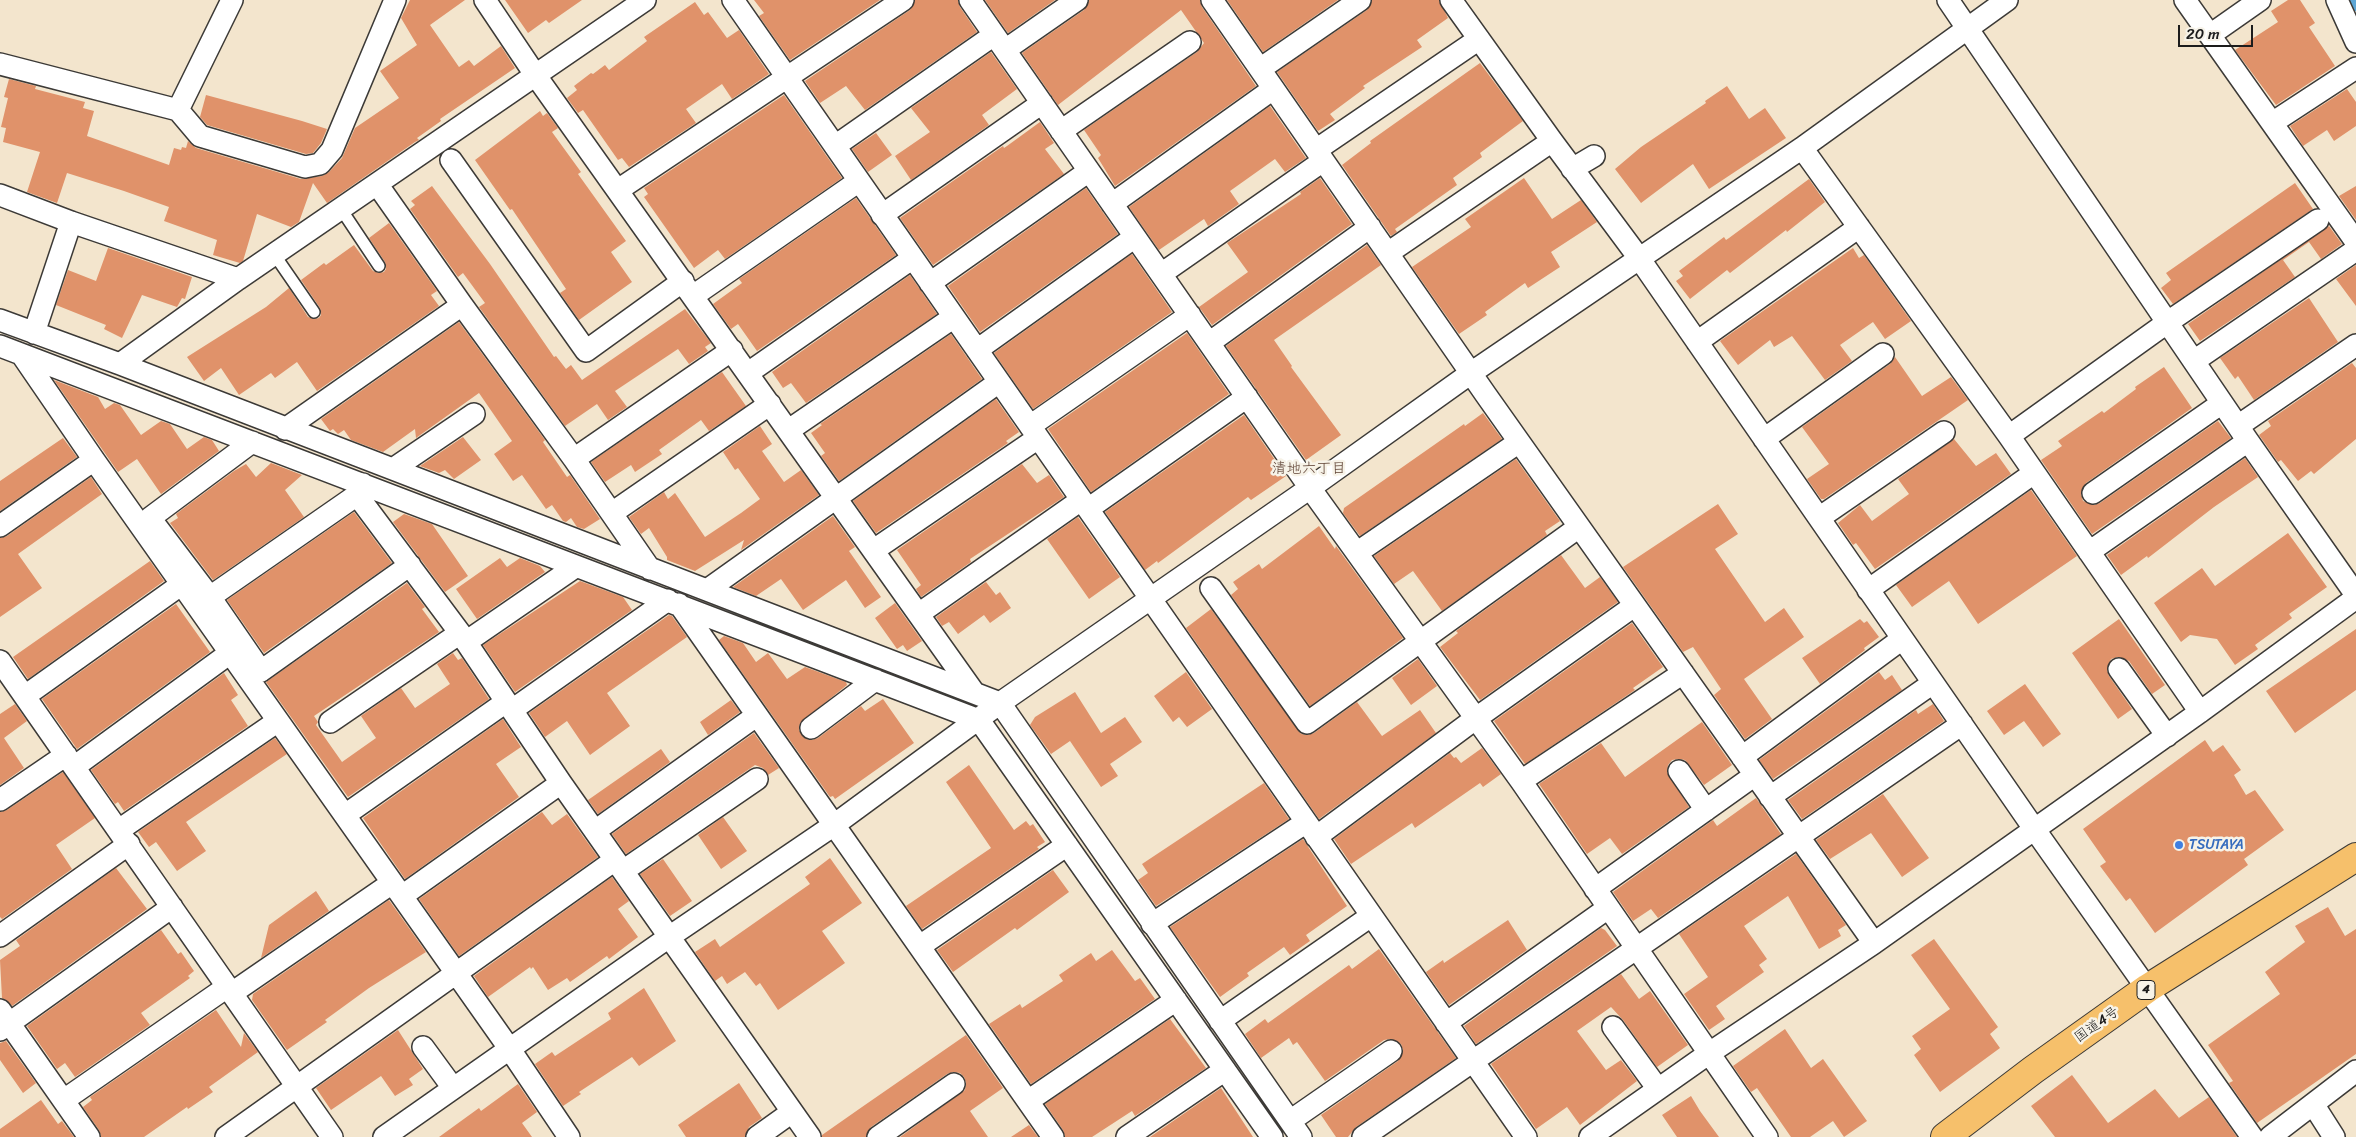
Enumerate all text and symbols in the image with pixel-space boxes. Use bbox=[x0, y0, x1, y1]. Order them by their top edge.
scale bar bbox=[2181, 15, 2256, 47]
text: 20 m bbox=[2186, 21, 2220, 47]
district label: 清地六丁目 bbox=[1272, 460, 1346, 478]
place label: TSUTAYA bbox=[2189, 837, 2244, 853]
marker: TSUTAYA bbox=[2173, 839, 2185, 851]
road number: 4 bbox=[2137, 980, 2155, 1000]
street label: 国道4号 bbox=[2071, 1004, 2123, 1046]

